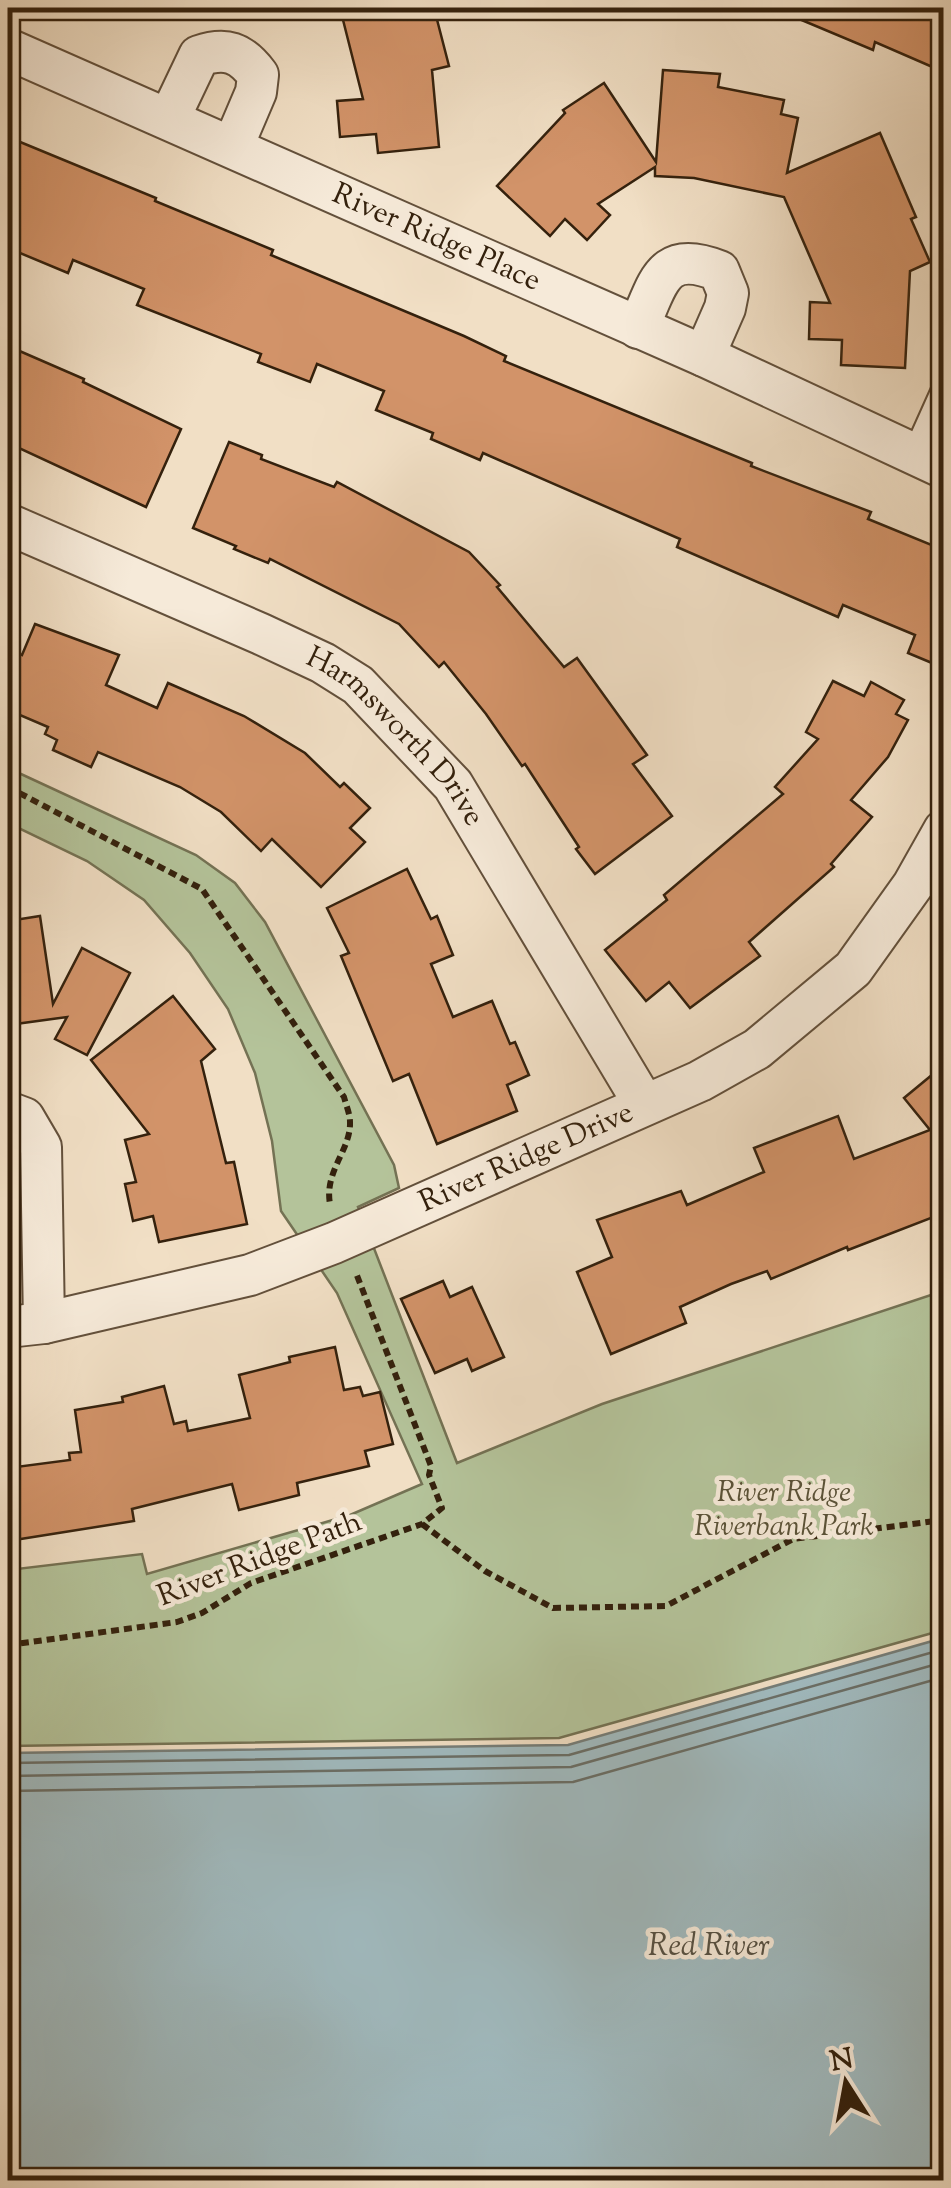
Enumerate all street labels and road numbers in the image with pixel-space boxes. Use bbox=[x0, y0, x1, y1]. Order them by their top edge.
street label: River Ridge Place bbox=[325, 173, 547, 303]
street label: Harmsworth Drive bbox=[299, 636, 494, 834]
street label: River Ridge Drive bbox=[412, 1092, 640, 1224]
street label: River Ridge Path bbox=[152, 1501, 369, 1619]

